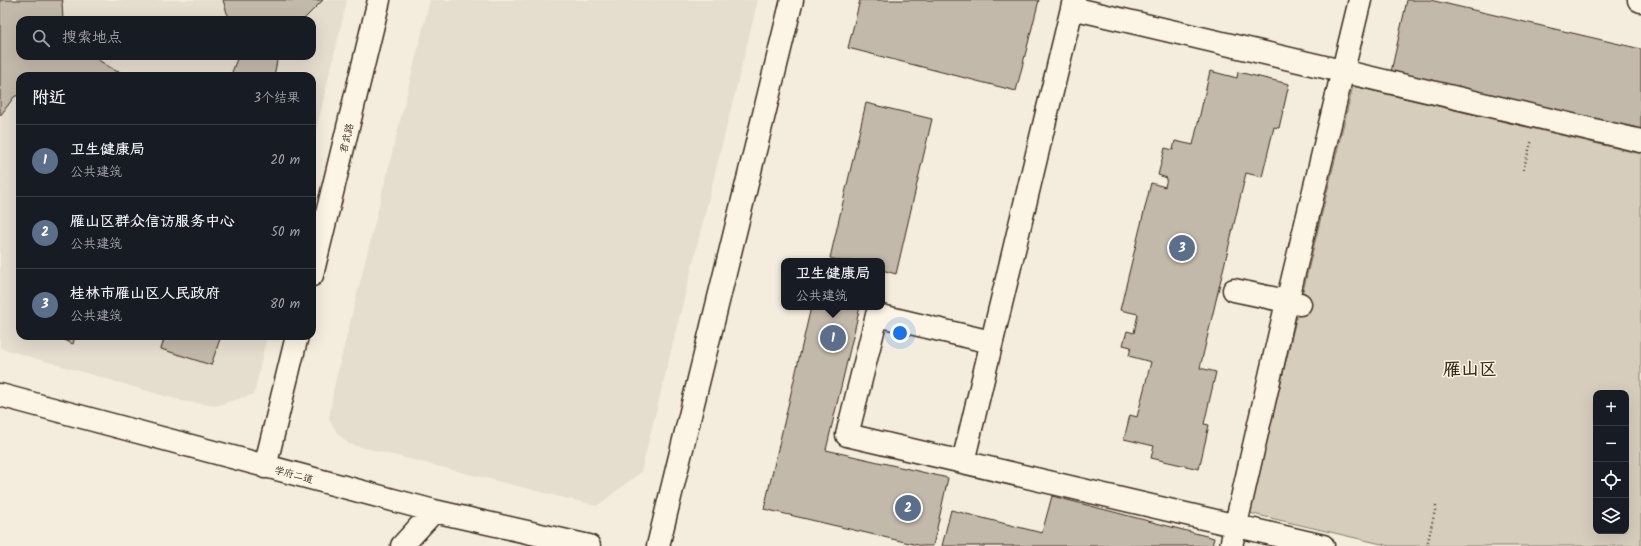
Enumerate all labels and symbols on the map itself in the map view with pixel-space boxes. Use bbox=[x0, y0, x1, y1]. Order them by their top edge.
street label: 君武路 bbox=[336, 122, 358, 155]
pin: 3 bbox=[1169, 233, 1195, 263]
pin: 1 bbox=[820, 323, 846, 353]
your location bbox=[890, 323, 910, 343]
district label: 雁山区 bbox=[1443, 356, 1497, 385]
street label: 学府二道 bbox=[272, 462, 315, 488]
pin: 2 bbox=[895, 493, 921, 523]

